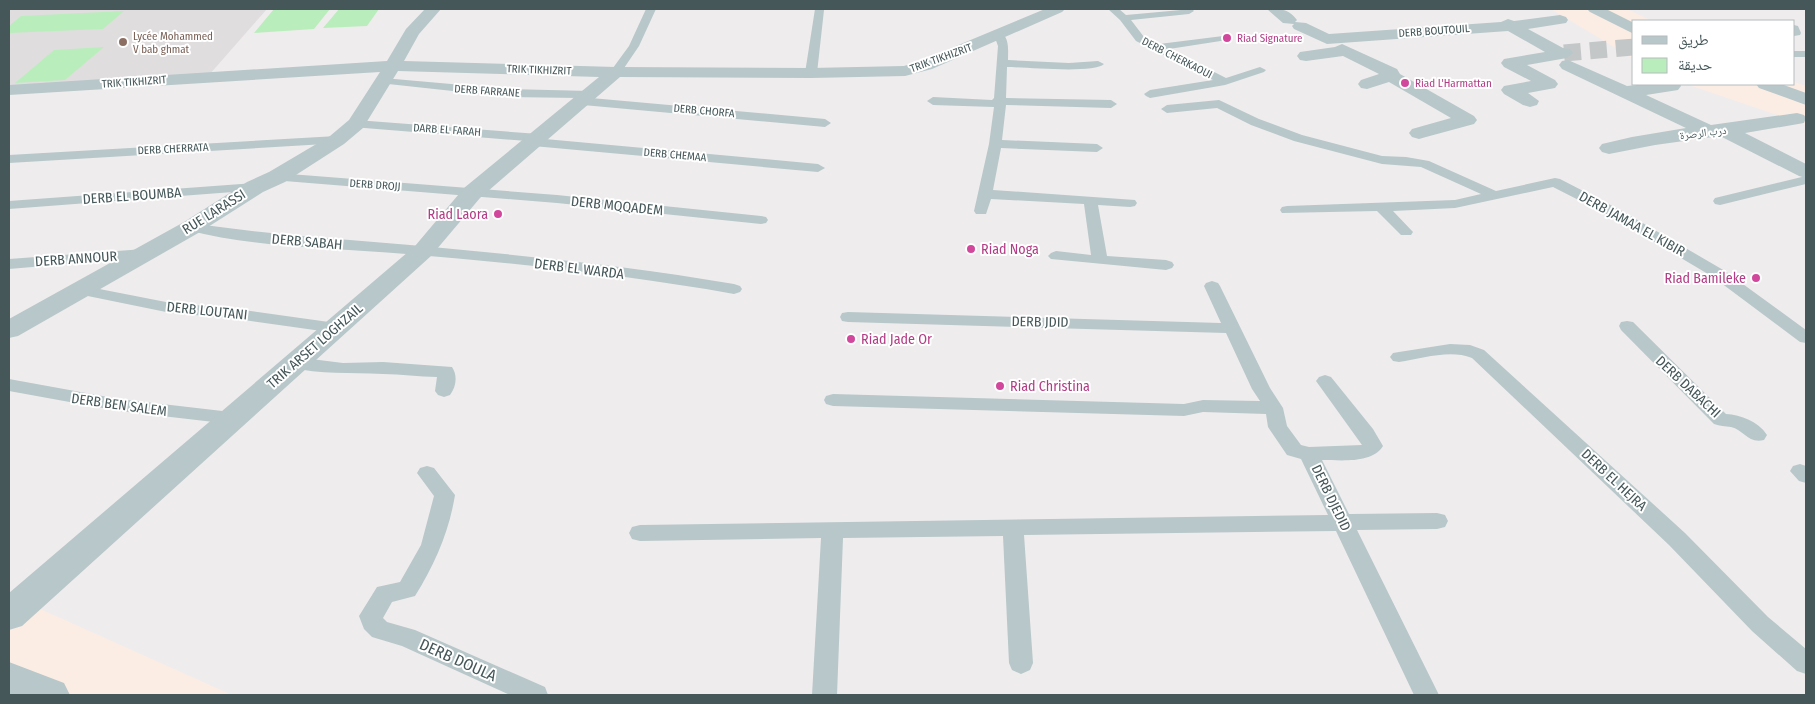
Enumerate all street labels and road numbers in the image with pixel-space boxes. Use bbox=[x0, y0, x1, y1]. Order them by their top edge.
street label: DERB BOUTOUIL bbox=[1398, 22, 1470, 40]
street label: DERB CHERKAOUI bbox=[1140, 35, 1214, 81]
street label: TRIK TIKHIZRIT bbox=[908, 40, 975, 75]
street label: TRIK TIKHIZRIT bbox=[506, 62, 573, 78]
street label: TRIK TIKHIZRIT bbox=[101, 73, 168, 91]
street label: DERB FARRANE bbox=[454, 82, 520, 100]
street label: DERB CHORFA bbox=[673, 102, 735, 120]
street label: DARB EL FARAH bbox=[413, 121, 481, 139]
street label: درب الرصرة bbox=[1679, 124, 1727, 142]
street label: DERB CHERRATA bbox=[137, 141, 209, 157]
street label: DERB CHEMAA bbox=[643, 146, 707, 164]
street label: DERB DROJJ bbox=[349, 177, 401, 193]
street label: DERB EL BOUMBA bbox=[82, 184, 183, 208]
street label: RUE LARASSI bbox=[179, 186, 249, 238]
street label: DERB JAMAA EL KIBIR bbox=[1576, 188, 1688, 260]
street label: DERB MQQADEM bbox=[570, 193, 664, 219]
street label: DERB SABAH bbox=[271, 230, 343, 254]
street label: DERB ANNOUR bbox=[34, 248, 118, 270]
street label: DERB EL WARDA bbox=[533, 255, 625, 283]
street label: DERB LOUTANI bbox=[166, 298, 248, 324]
street label: TRIK ARSET LOGHZAIL bbox=[264, 300, 366, 392]
street label: DERB JDID bbox=[1011, 313, 1069, 331]
street label: DERB DABACHI bbox=[1652, 353, 1724, 421]
street label: DERB BEN SALEM bbox=[70, 390, 168, 420]
street label: DERB EL HEJRA bbox=[1578, 445, 1651, 515]
street label: DERB DJEDID bbox=[1308, 462, 1354, 534]
street label: DERB DOULA bbox=[417, 635, 500, 686]

